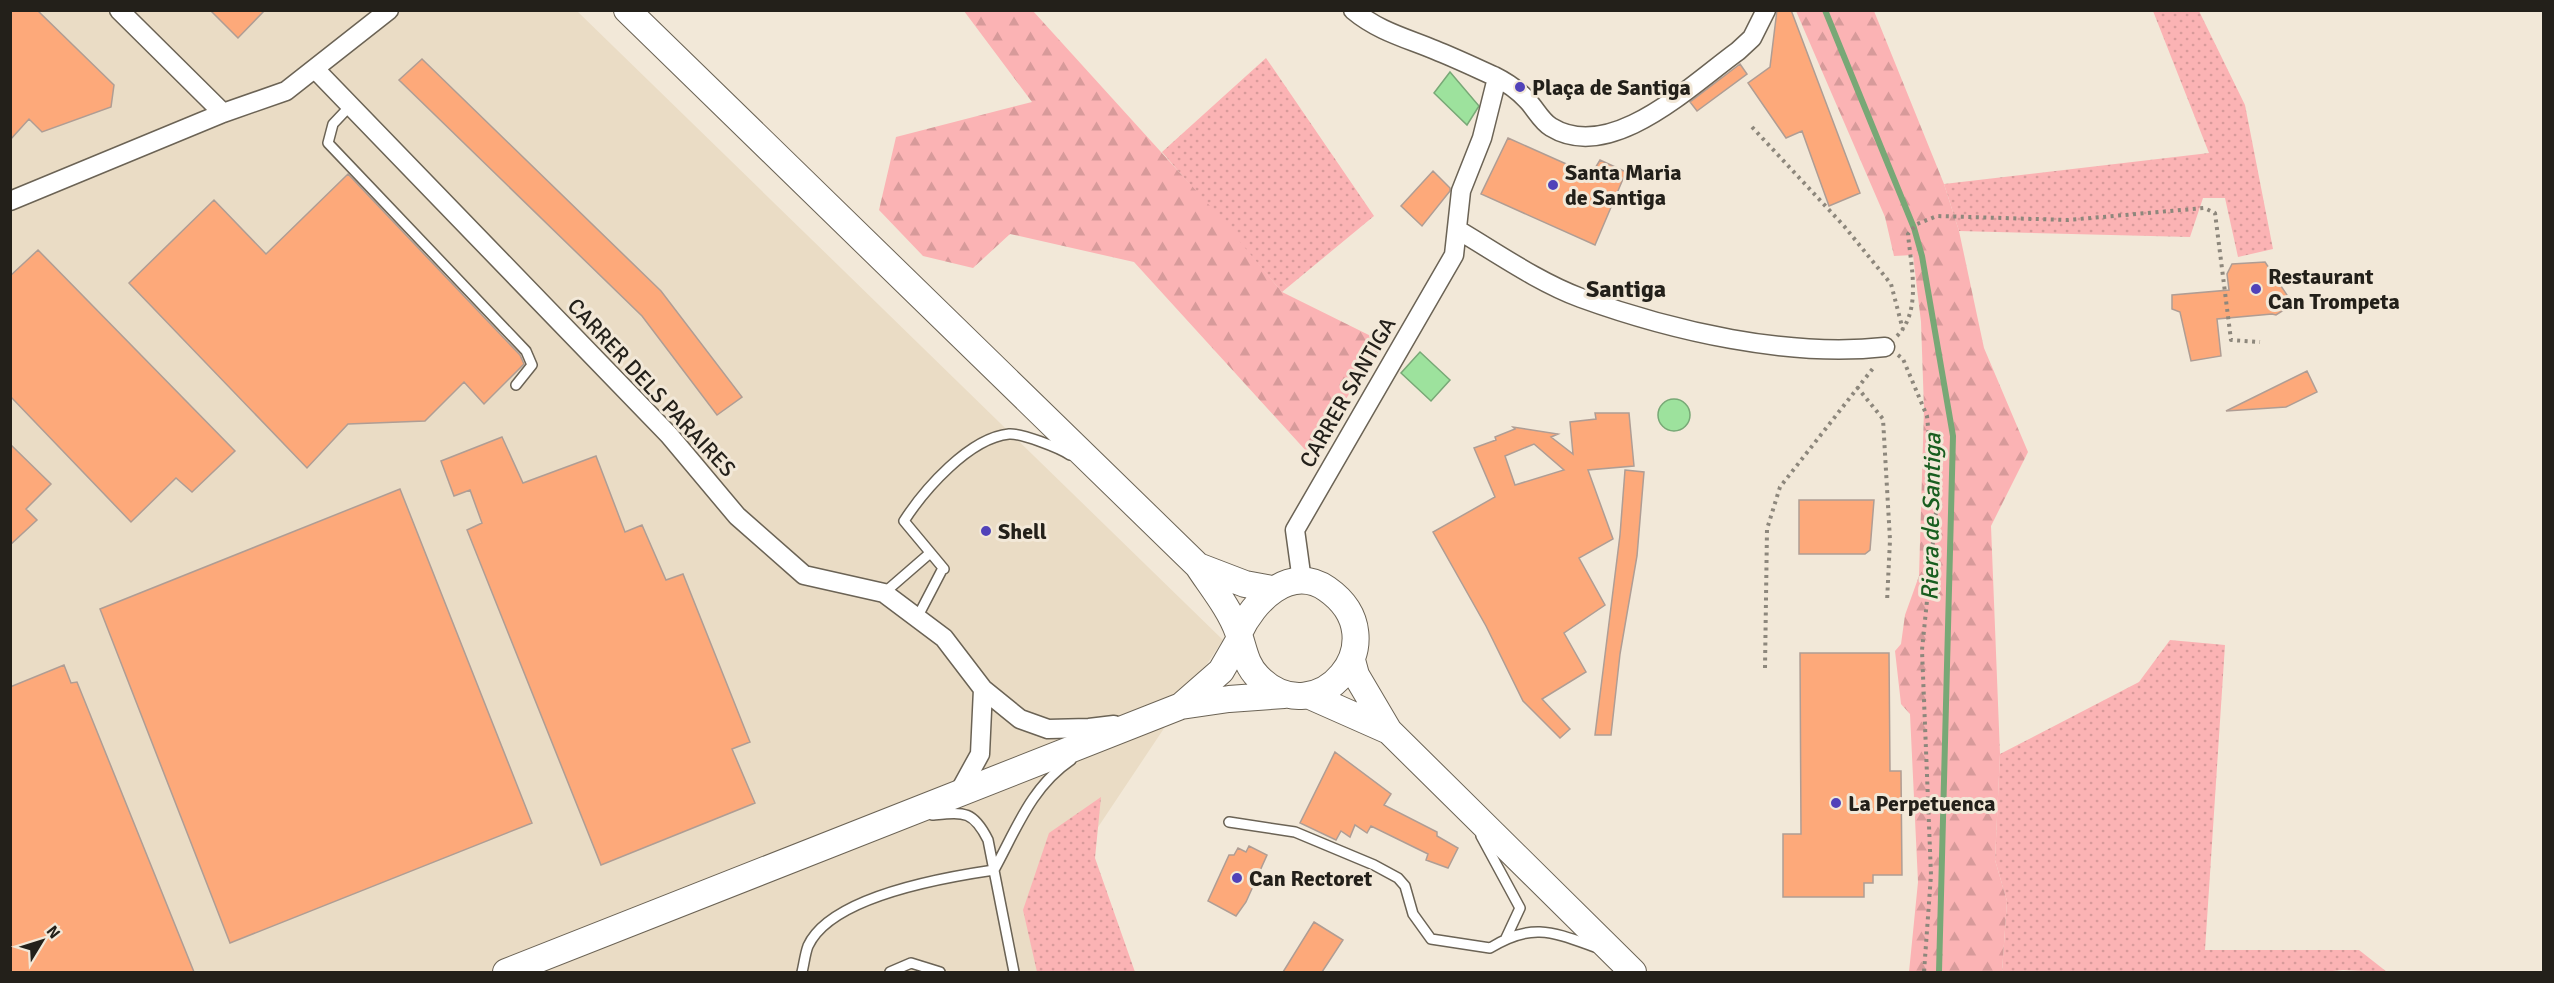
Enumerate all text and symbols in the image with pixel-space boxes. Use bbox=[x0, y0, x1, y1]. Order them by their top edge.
place label: Plaça de Santiga bbox=[1532, 74, 1691, 101]
marker: Plaça de Santiga bbox=[1513, 80, 1527, 94]
place label: Santa Maria de Santiga bbox=[1565, 159, 1682, 211]
marker: Santa Maria de Santiga bbox=[1546, 178, 1560, 192]
place label: Restaurant Can Trompeta bbox=[2268, 263, 2400, 315]
district label: Santiga bbox=[1586, 274, 1666, 304]
marker: Restaurant Can Trompeta bbox=[2249, 282, 2263, 296]
street label: CARRER DELS PARAIRES bbox=[562, 292, 741, 482]
street label: CARRER SANTIGA bbox=[1293, 312, 1402, 472]
water label: Riera de Santiga bbox=[1915, 432, 1947, 601]
place label: Shell bbox=[998, 518, 1047, 545]
marker: Shell bbox=[979, 524, 993, 538]
place label: La Perpetuenca bbox=[1848, 790, 1995, 817]
marker: La Perpetuenca bbox=[1829, 796, 1843, 810]
place label: Can Rectoret bbox=[1249, 865, 1372, 892]
marker: Can Rectoret bbox=[1230, 871, 1244, 885]
north arrow bbox=[12, 911, 72, 971]
text: N bbox=[42, 922, 64, 943]

